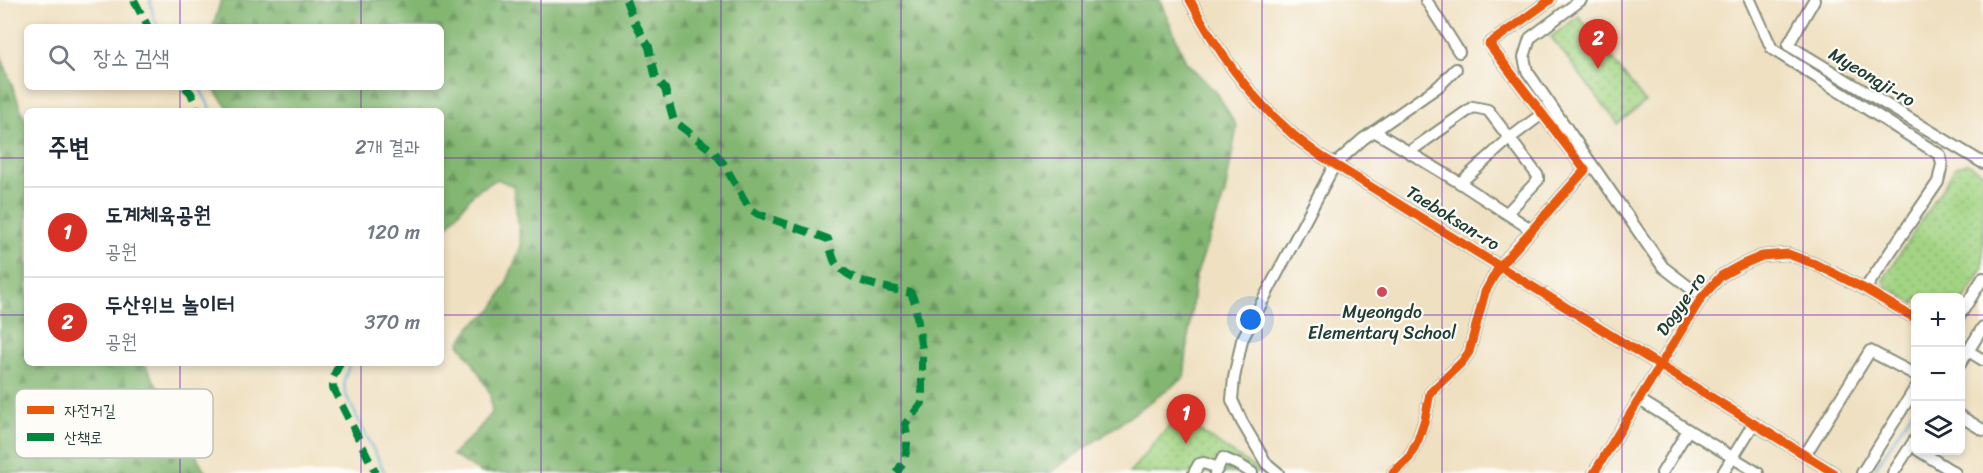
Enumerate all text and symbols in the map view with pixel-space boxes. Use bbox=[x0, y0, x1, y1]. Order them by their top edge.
pin: 2 bbox=[1578, 20, 1618, 69]
search box bbox=[24, 24, 444, 90]
text: 장소 검색 bbox=[93, 38, 170, 77]
street label: Myeongji-ro bbox=[1822, 38, 1922, 116]
icon: search bbox=[45, 41, 78, 74]
text: 주변 bbox=[48, 124, 90, 170]
text: 2개 결과 bbox=[355, 130, 420, 165]
street label: Taeboksan-ro bbox=[1400, 176, 1506, 260]
text: 도계체육공원 bbox=[105, 195, 211, 234]
text: 1 bbox=[63, 215, 72, 250]
text: 120 m bbox=[367, 215, 420, 250]
text: 공원 bbox=[105, 234, 137, 269]
street label: Dogye-ro bbox=[1647, 265, 1715, 343]
text: 두산위브 놀이터 bbox=[105, 285, 235, 324]
marker: Myeongdo Elementary School bbox=[1375, 285, 1389, 299]
map controls bbox=[1911, 293, 1965, 455]
button: + bbox=[1911, 293, 1965, 347]
place label: Myeongdo Elementary School bbox=[1308, 296, 1457, 349]
text: 2 bbox=[62, 305, 73, 340]
text: 370 m bbox=[364, 305, 420, 340]
your location bbox=[1236, 305, 1265, 334]
text: 공원 bbox=[105, 324, 137, 359]
button: − bbox=[1911, 347, 1965, 401]
legend bbox=[15, 389, 213, 458]
pin: 1 bbox=[1166, 394, 1206, 444]
text: 자전거길 bbox=[64, 396, 116, 425]
button: layers bbox=[1911, 401, 1965, 455]
text: 산책로 bbox=[64, 423, 103, 452]

